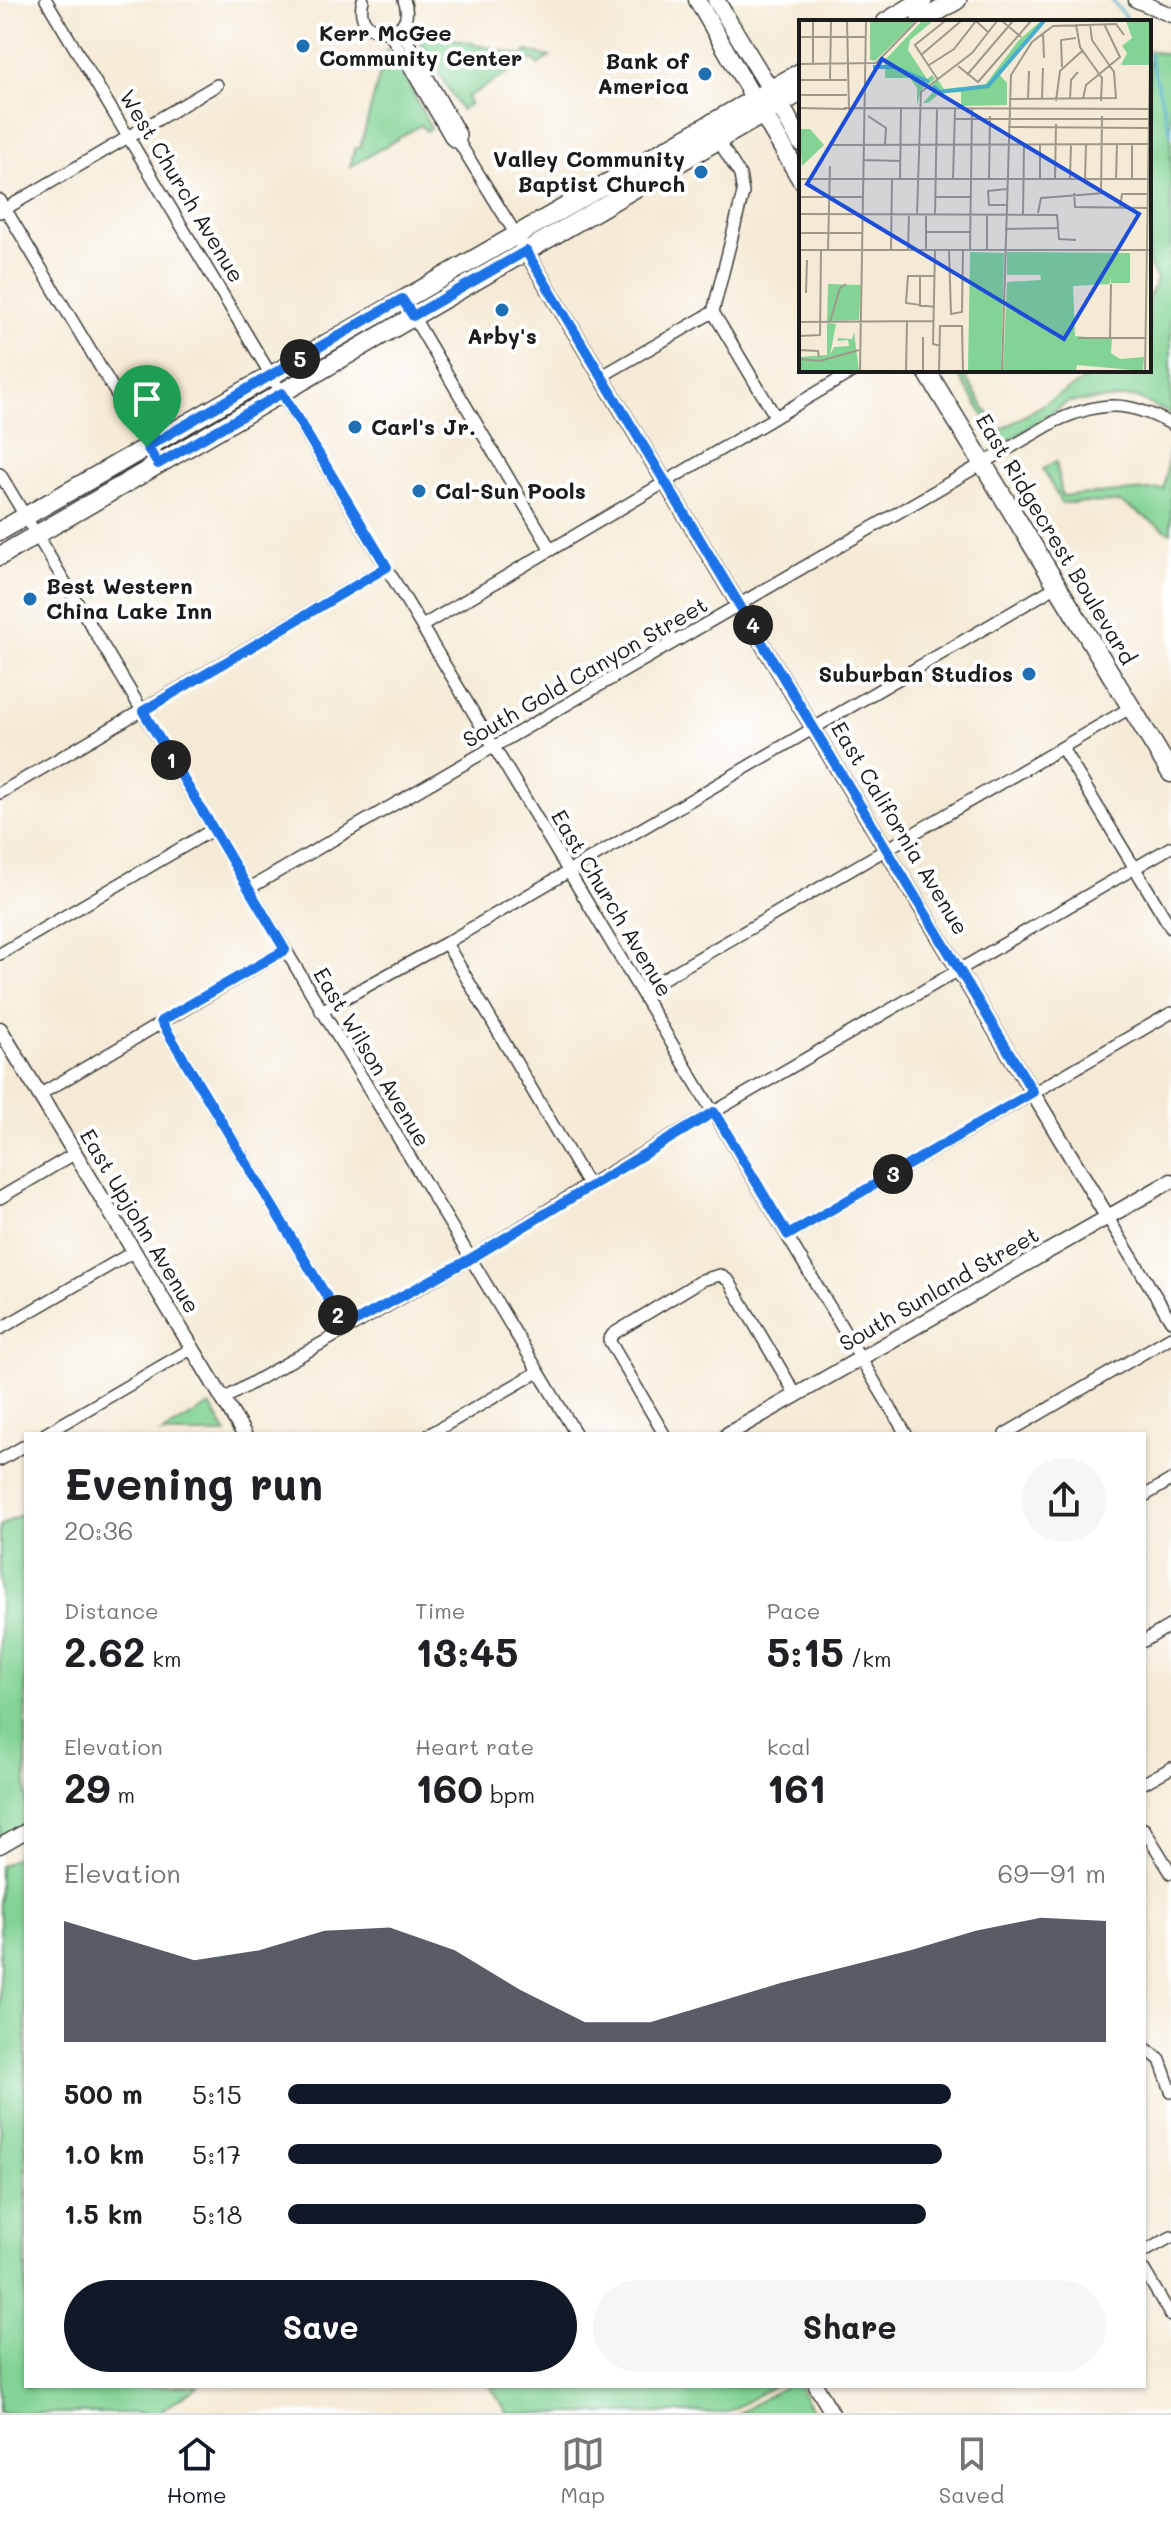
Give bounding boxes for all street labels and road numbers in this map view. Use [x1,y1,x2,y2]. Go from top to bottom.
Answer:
street label: West Church Avenue [113,84,252,288]
street label: East Ridgecrest Boulevard [970,408,1143,670]
street label: South Gold Canyon Street [457,590,712,754]
street label: East California Avenue [825,716,976,940]
street label: East Church Avenue [545,804,680,1002]
street label: East Wilson Avenue [307,962,437,1152]
street label: East Upjohn Avenue [74,1123,207,1318]
street label: South Sunland Street [834,1220,1044,1358]

